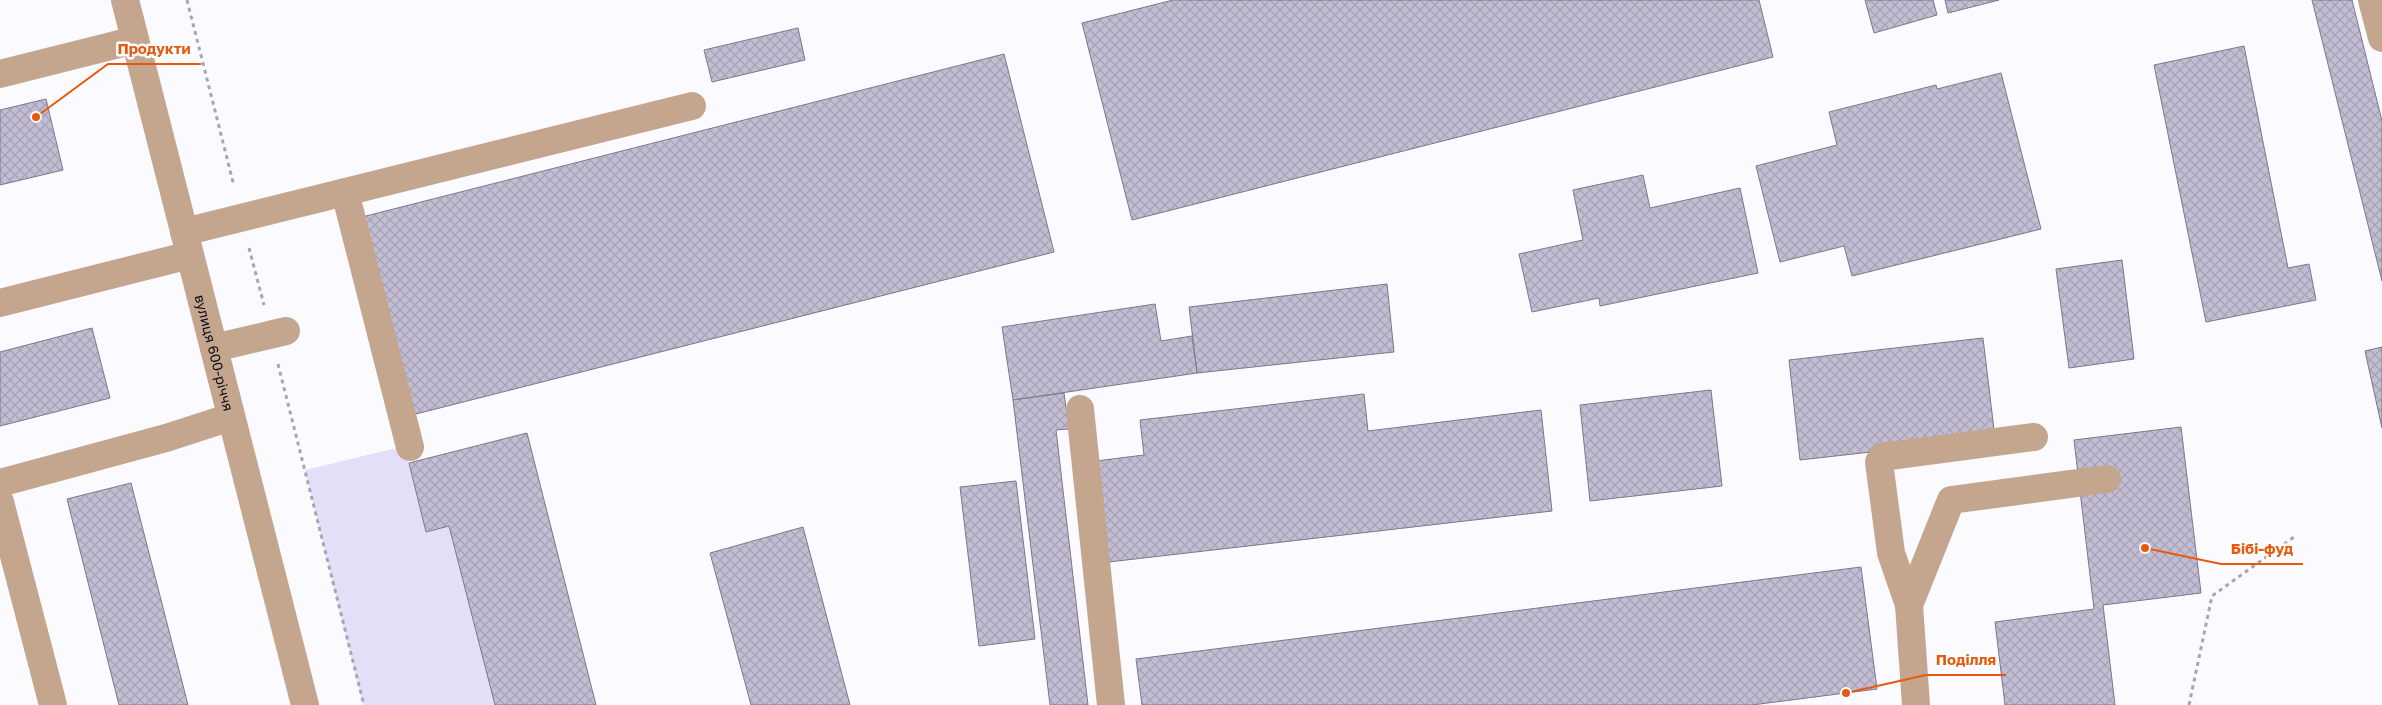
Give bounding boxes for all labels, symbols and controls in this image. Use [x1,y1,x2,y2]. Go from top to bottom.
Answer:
callout: Продукти [108,34,201,64]
text: Продукти [117,39,191,57]
street label: вулиця 600-річчя [192,293,238,413]
callout: Бібі-фуд [2221,534,2303,564]
text: Бібі-фуд [2231,539,2294,557]
callout: Поділля [1926,645,2006,675]
text: Поділля [1936,650,1996,668]

